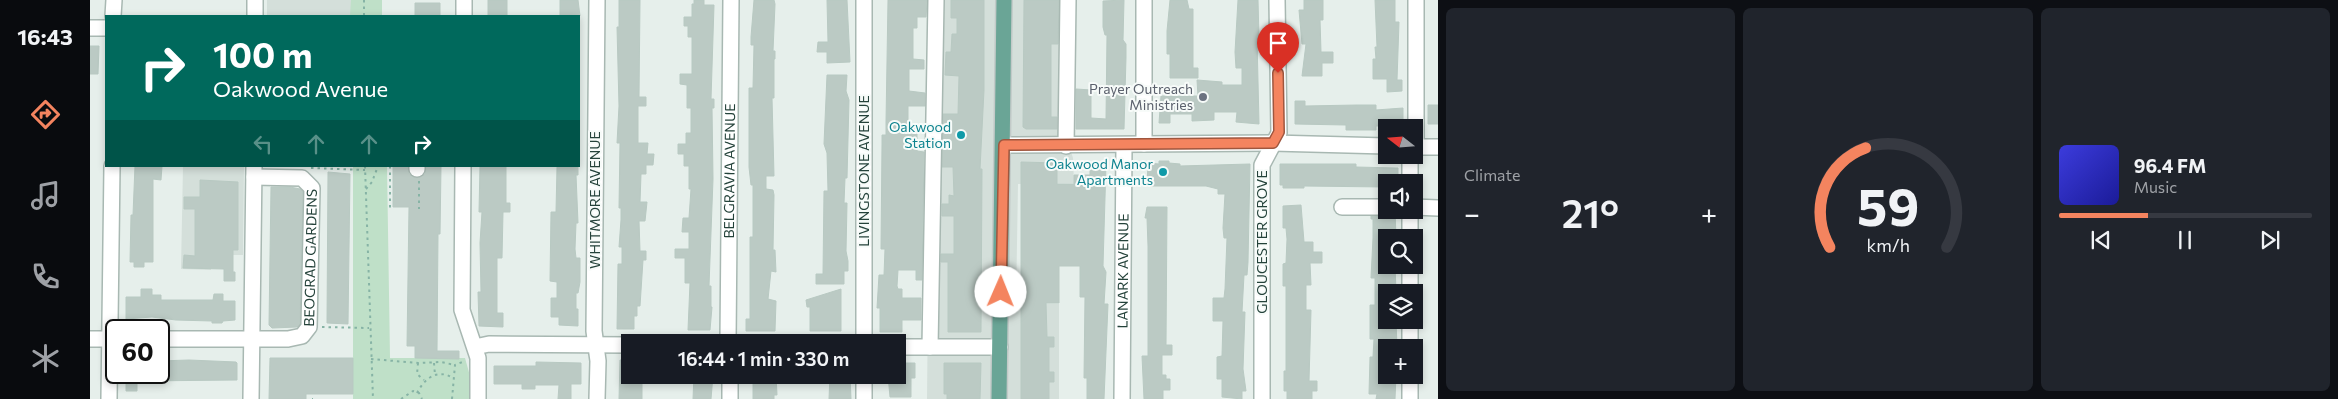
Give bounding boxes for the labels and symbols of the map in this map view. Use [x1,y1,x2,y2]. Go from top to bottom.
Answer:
pin [1257,22,1299,73]
place label: Prayer Outreach Ministries [1089,80,1193,113]
marker: Prayer Outreach Ministries [1197,91,1209,103]
street label: LIVINGSTONE AVENUE [855,95,872,247]
street label: BELGRAVIA AVENUE [720,103,738,239]
place label: Oakwood Station [889,118,951,151]
north arrow [1378,119,1422,164]
marker: Oakwood Station [955,129,967,141]
street label: WHITMORE AVENUE [586,131,603,269]
place label: Oakwood Manor Apartments [1046,155,1153,188]
marker: Oakwood Manor Apartments [1157,166,1169,178]
street label: GLOUCESTER GROVE [1253,170,1270,314]
street label: BEOGRAD GARDENS [300,189,320,327]
street label: LANARK AVENUE [1114,213,1131,329]
position arrow [974,265,1026,317]
speed limit sign: 60 [105,319,170,384]

